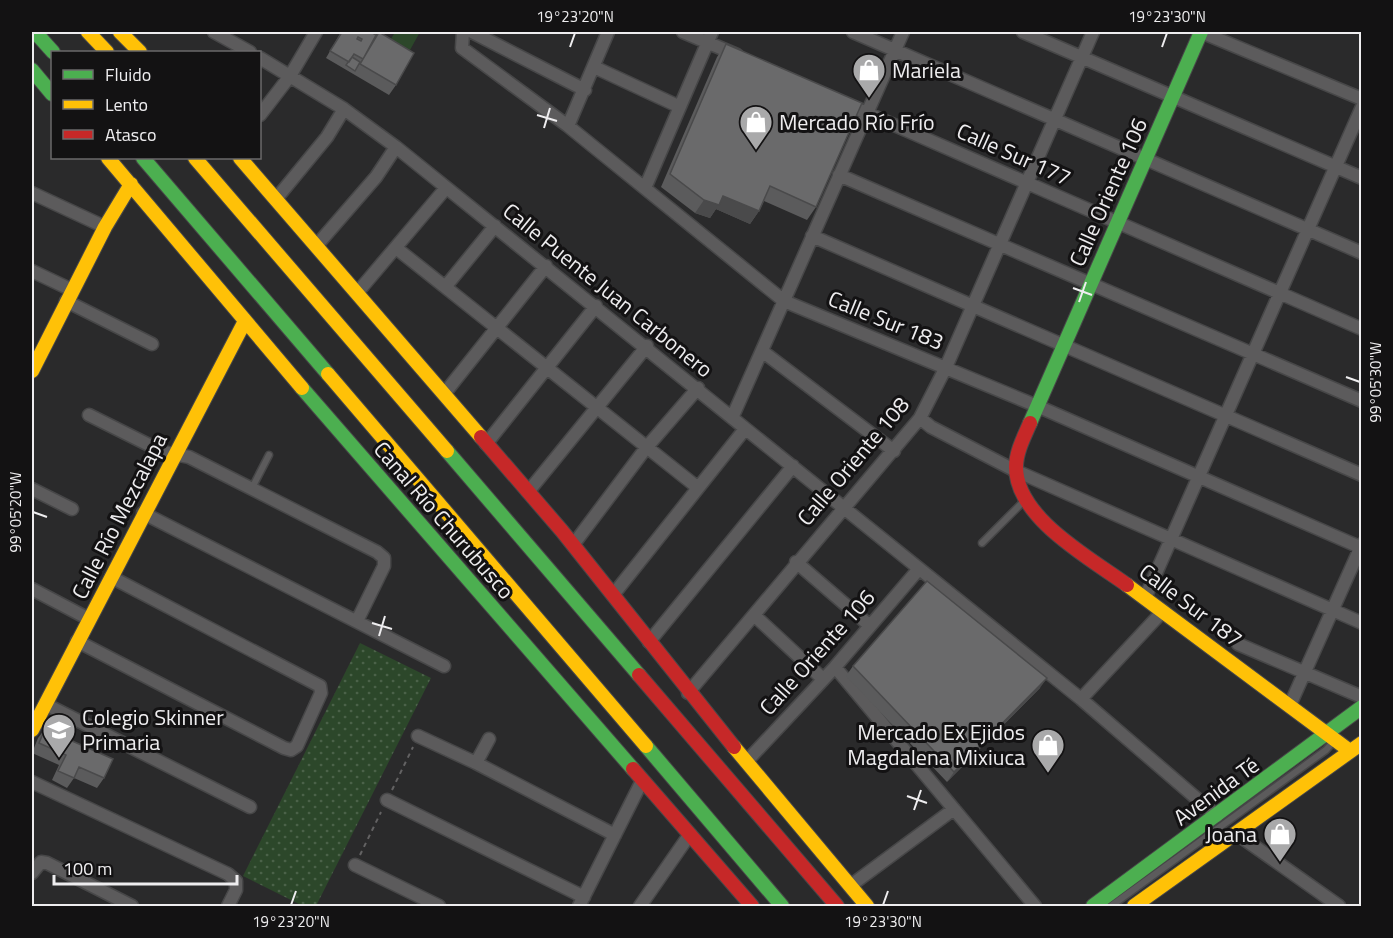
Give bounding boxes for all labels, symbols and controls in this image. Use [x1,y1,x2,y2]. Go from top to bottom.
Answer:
text: 19°23'20"N [536,5,614,28]
text: 19°23'30"N [1128,5,1206,28]
legend [51,51,261,159]
shop icon: Mariela [851,52,887,99]
place label: Mariela [892,53,961,87]
text: Fluido [105,61,151,88]
text: Lento [105,91,148,118]
shop icon: Mercado Río Frío [738,104,774,151]
place label: Mercado Río Frío [779,105,935,139]
street label: Calle Oriente 106 [1060,112,1156,272]
street label: Calle Sur 177 [951,114,1077,194]
text: Atasco [105,121,156,148]
street label: Calle Puente Juan Carbonero [496,194,720,386]
street label: Calle Sur 183 [823,281,949,359]
text: 99°05'30"W [1364,342,1387,422]
street label: Calle Oriente 108 [789,389,917,533]
street label: Calle Río Mezcalapa [62,427,176,605]
street label: Canal Río Churubusco [366,433,522,607]
text: 99°05'20"W [4,472,27,552]
street label: Calle Sur 187 [1132,555,1250,655]
street label: Calle Oriente 106 [751,581,883,723]
place label: Colegio Skinner Primaria [82,700,224,759]
school or university icon: Colegio Skinner Primaria [41,712,77,759]
place label: Mercado Ex Ejidos Magdalena Mixiuca [847,715,1025,774]
shop icon: Mercado Ex Ejidos Magdalena Mixiuca [1030,727,1066,774]
street label: Avenida Té [1166,748,1266,834]
shop icon: Joana [1262,816,1298,863]
place label: Joana [1205,817,1257,851]
scale bar [54,848,237,886]
text: 100 m [63,855,112,882]
text: 19°23'20"N [252,910,330,933]
text: 19°23'30"N [844,910,922,933]

